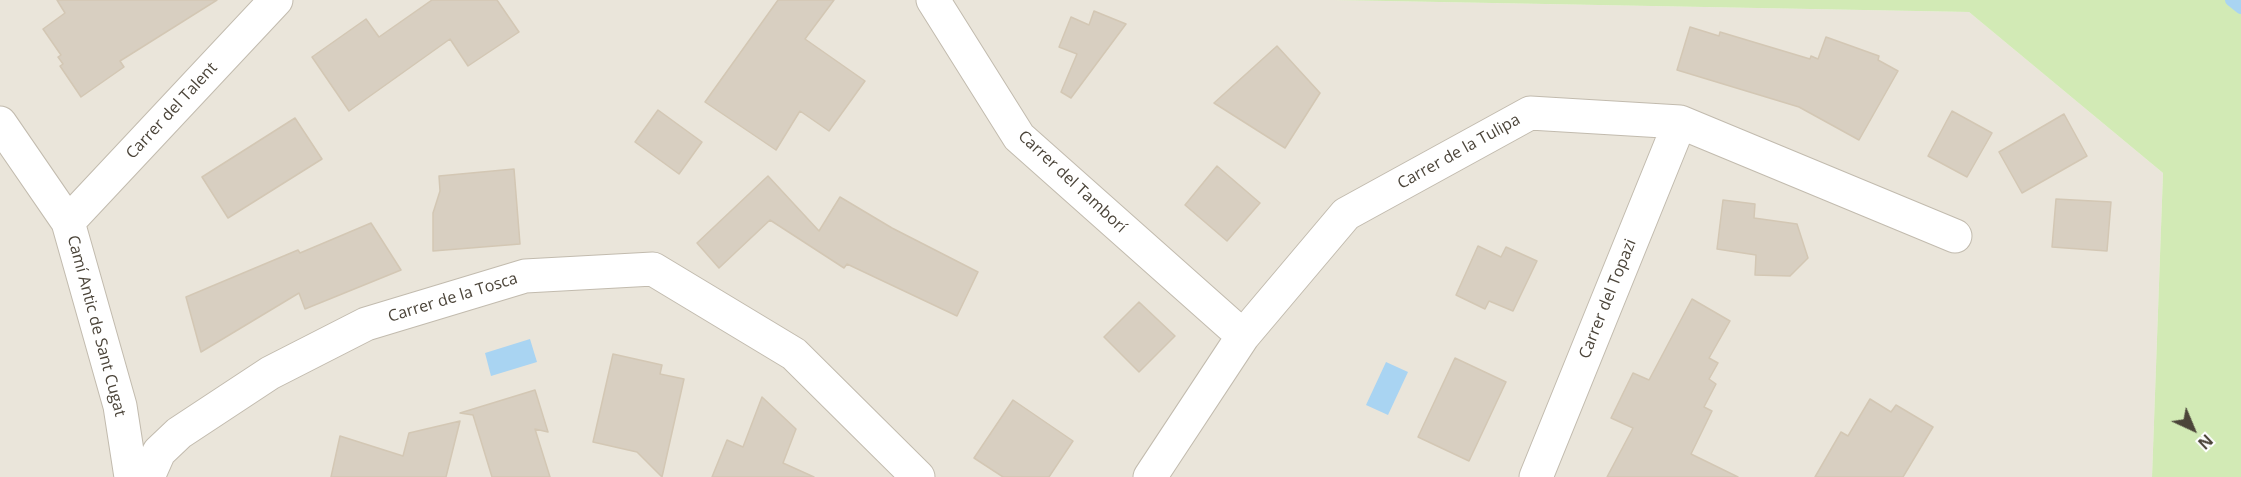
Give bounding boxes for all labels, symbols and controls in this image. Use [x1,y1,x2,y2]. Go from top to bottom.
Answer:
street label: Carrer del Talent [122,59,222,163]
street label: Carrer de la Tulipa [1394,110,1524,194]
street label: Carrer del Tamborí [1014,127,1130,237]
street label: Camí Antic de Sant Cugat [63,233,129,419]
street label: Carrer del Topazi [1575,236,1641,362]
street label: Carrer de la Tosca [386,269,520,327]
north arrow [2163,399,2223,459]
text: N [2193,430,2218,454]

